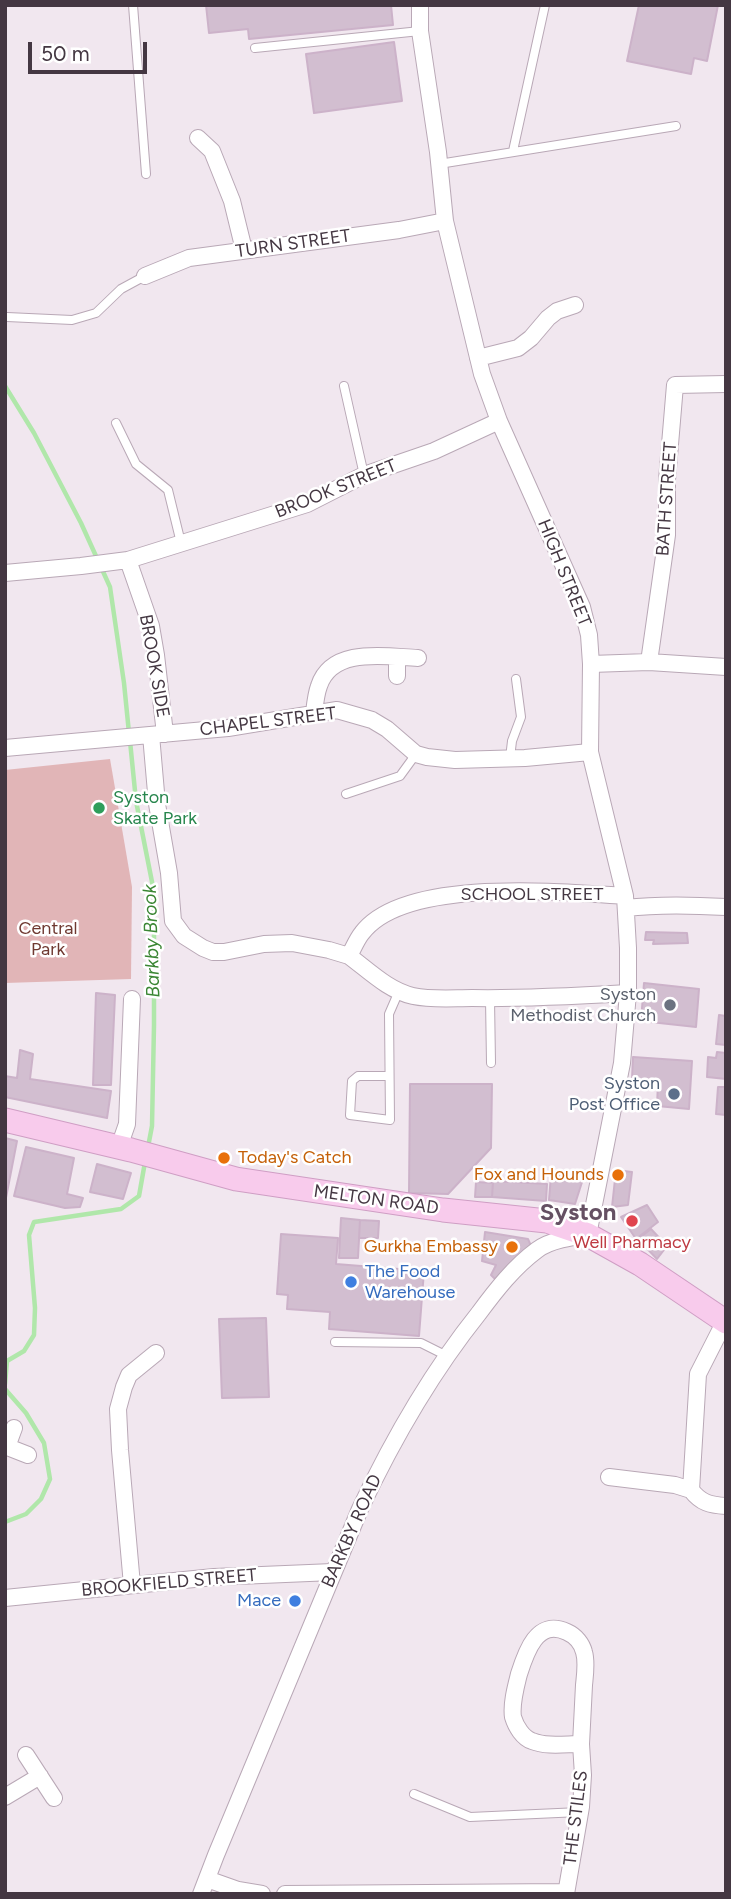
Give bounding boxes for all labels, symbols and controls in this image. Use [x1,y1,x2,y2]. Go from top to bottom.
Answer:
scale bar [32,28,150,72]
text: 50 m [41,41,90,66]
street label: TURN STREET [234,225,352,263]
street label: BATH STREET [652,441,682,557]
street label: BROOK STREET [272,455,400,523]
street label: HIGH STREET [533,516,595,630]
street label: BROOK SIDE [134,613,174,719]
street label: CHAPEL STREET [199,703,337,741]
place label: Syston Skate Park [113,787,197,830]
marker: Syston Skate Park [91,800,107,816]
water label: Barkby Brook [139,884,165,998]
street label: SCHOOL STREET [461,884,603,906]
park label: Central Park [19,918,77,960]
place label: Syston Methodist Church [510,984,656,1026]
marker: Syston Methodist Church [662,997,678,1013]
place label: Syston Post Office [569,1073,660,1116]
marker: Syston Post Office [666,1086,682,1102]
place label: Today's Catch [238,1147,351,1169]
marker: Today's Catch [216,1150,232,1166]
place label: Fox and Hounds [474,1164,604,1186]
marker: Fox and Hounds [610,1167,626,1183]
street label: MELTON ROAD [312,1181,440,1219]
district label: Syston [540,1199,616,1227]
marker: Well Pharmacy [624,1213,640,1229]
place label: Well Pharmacy [573,1232,691,1254]
place label: Gurkha Embassy [364,1236,498,1258]
marker: Gurkha Embassy [504,1239,520,1255]
place label: The Food Warehouse [365,1261,455,1304]
marker: The Food Warehouse [343,1274,359,1290]
street label: BARKBY ROAD [317,1471,387,1591]
street label: BROOKFIELD STREET [80,1565,258,1601]
place label: Mace [237,1590,281,1612]
marker: Mace [287,1593,303,1609]
street label: THE STILES [559,1769,593,1867]

